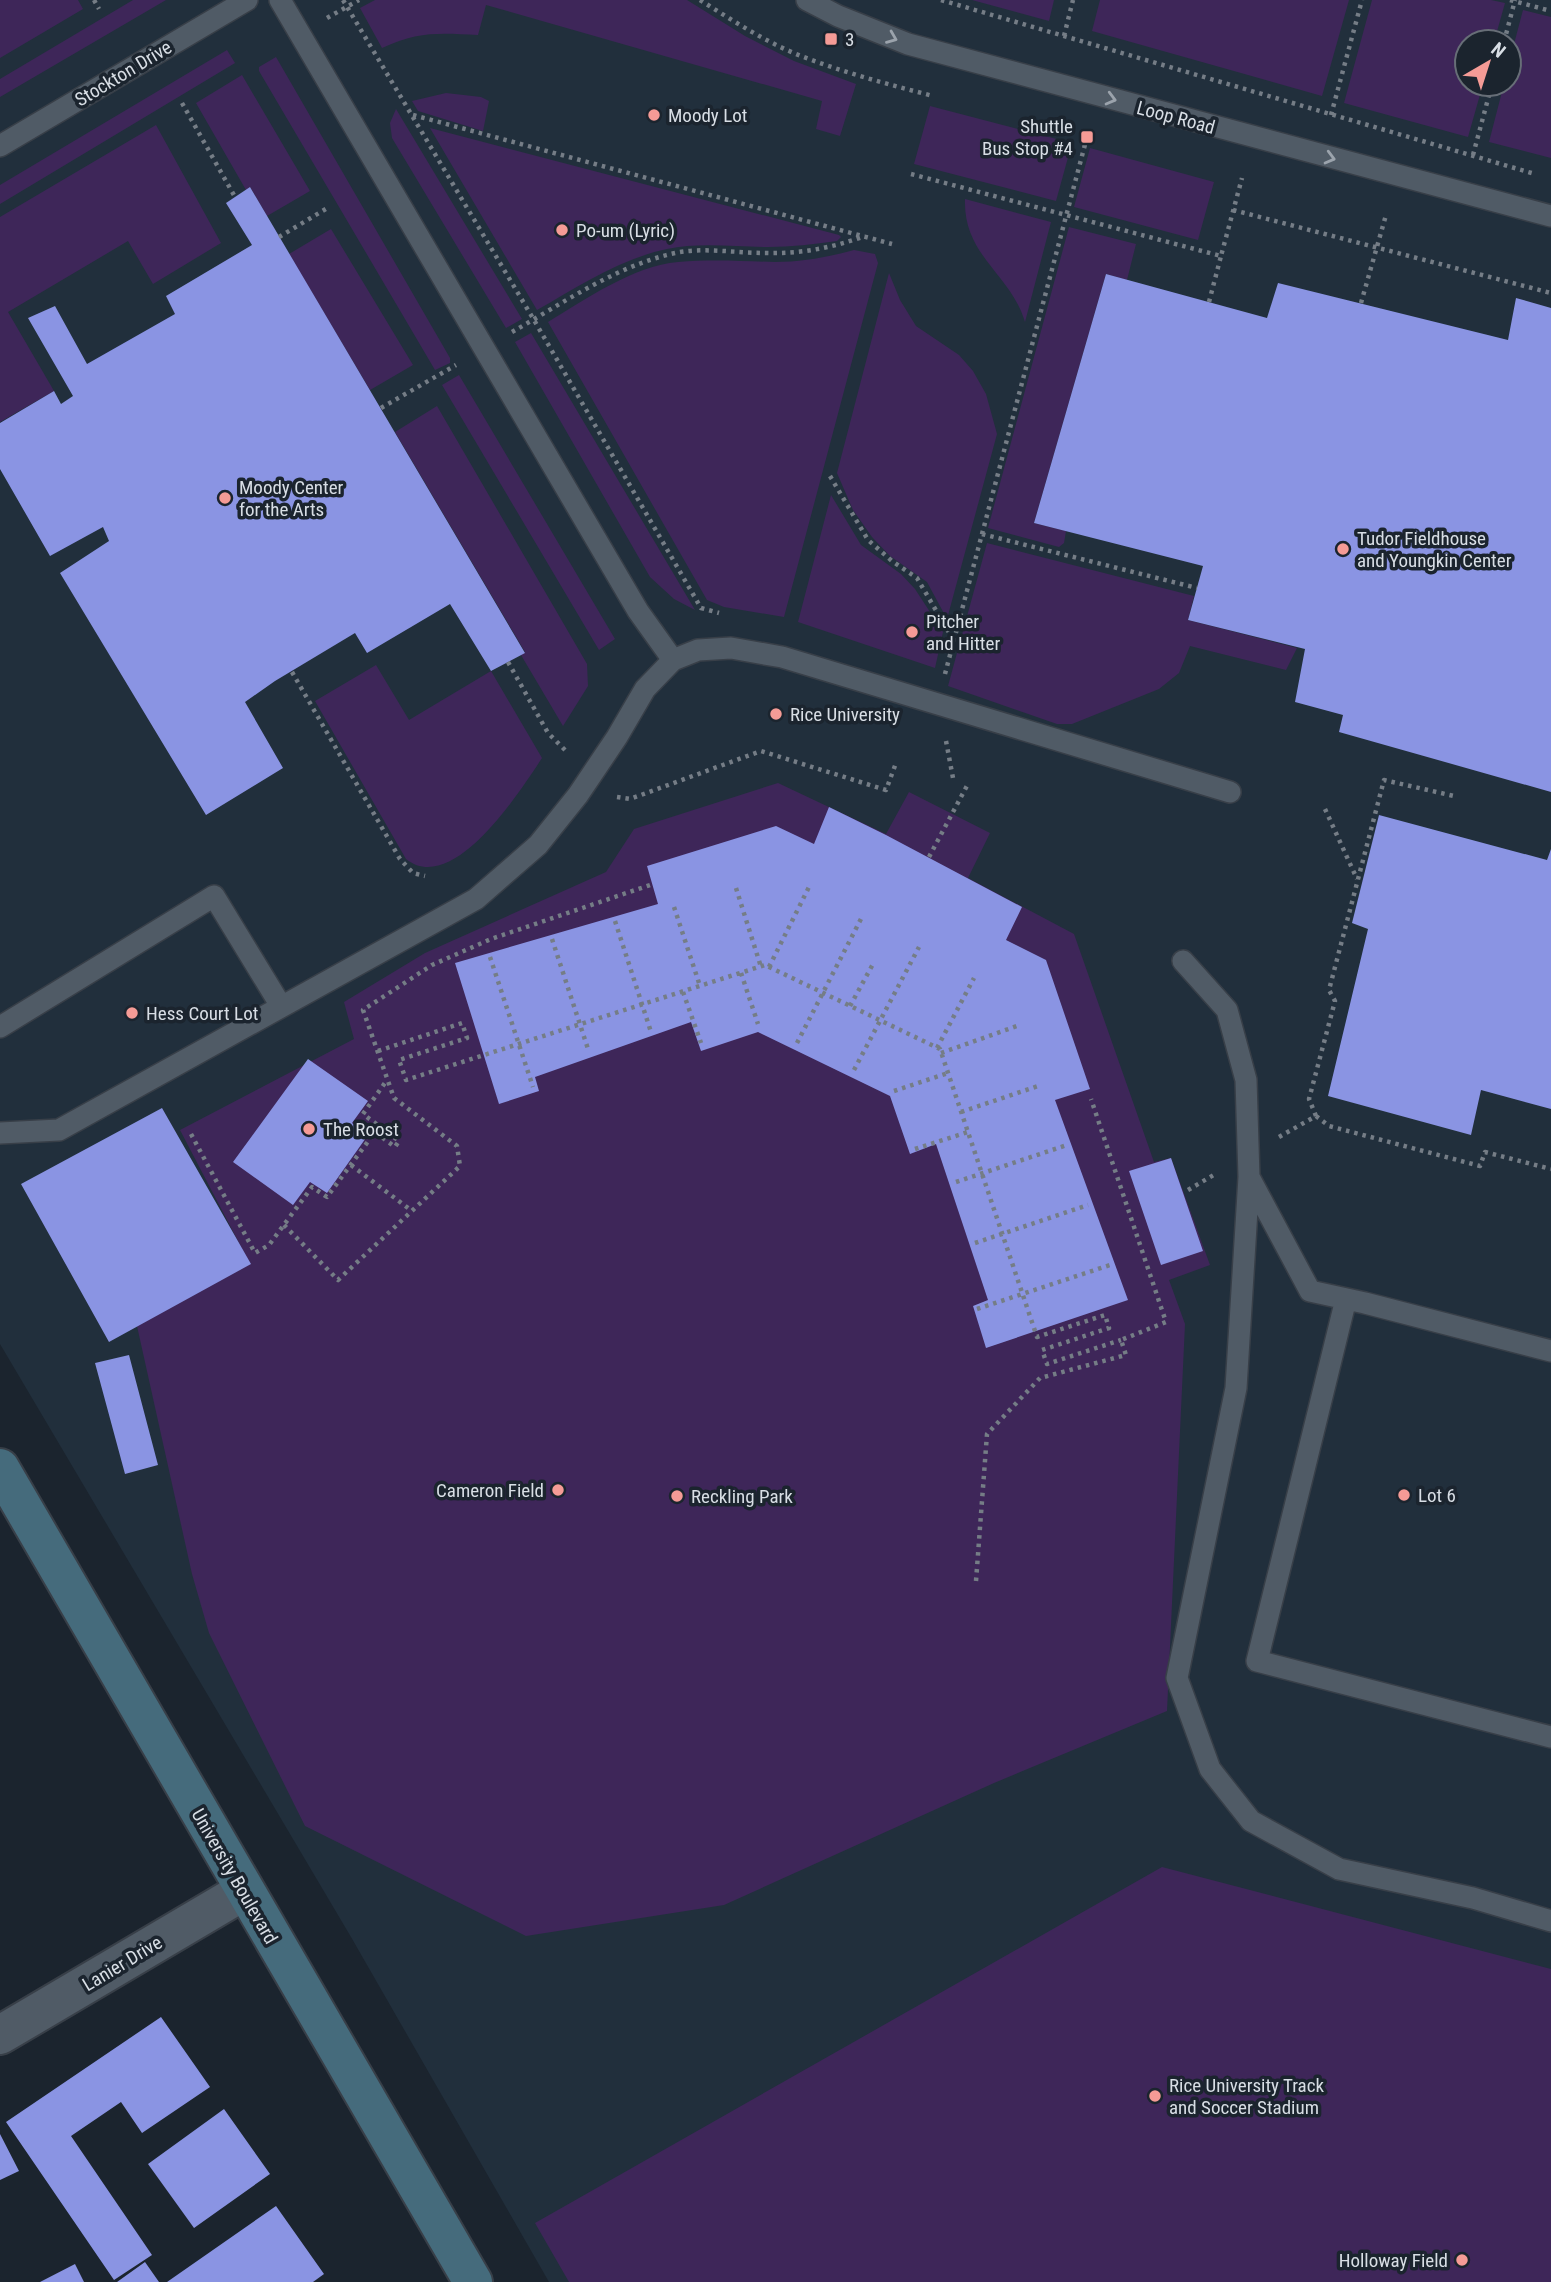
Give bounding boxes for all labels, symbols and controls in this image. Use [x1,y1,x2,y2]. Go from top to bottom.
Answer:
place label: 3 [845,28,854,51]
north arrow [1453,28,1523,98]
one-way arrow [885,29,897,43]
marker: 3 [823,31,839,47]
street label: Stockton Drive [71,36,176,111]
text: N [1487,38,1510,63]
one-way arrow [1104,91,1116,105]
street label: Loop Road [1134,96,1217,139]
place label: Moody Lot [668,104,747,127]
marker: Moody Lot [646,107,662,123]
place label: Shuttle Bus Stop #4 [982,115,1073,160]
marker: Shuttle Bus Stop #4 [1079,129,1095,145]
one-way arrow [1324,150,1336,164]
place label: Po-um (Lyric) [576,219,675,242]
marker: Po-um (Lyric) [554,222,570,238]
place label: Moody Center for the Arts [239,476,344,521]
marker: Moody Center for the Arts [217,490,233,506]
place label: Tudor Fieldhouse and Youngkin Center [1357,527,1512,572]
marker: Tudor Fieldhouse and Youngkin Center [1335,541,1351,557]
place label: Pitcher and Hitter [926,610,1000,655]
marker: Pitcher and Hitter [904,624,920,640]
place label: Rice University [790,703,900,726]
marker: Rice University [768,706,784,722]
place label: Hess Court Lot [146,1002,258,1025]
marker: Hess Court Lot [124,1005,140,1021]
place label: The Roost [323,1118,399,1141]
marker: The Roost [301,1121,317,1137]
place label: Cameron Field [436,1479,544,1502]
marker: Cameron Field [550,1482,566,1498]
place label: Lot 6 [1418,1484,1456,1507]
place label: Reckling Park [691,1485,793,1508]
marker: Lot 6 [1396,1487,1412,1503]
marker: Reckling Park [669,1488,685,1504]
street label: University Boulevard [187,1805,283,1948]
street label: Lanier Drive [78,1931,166,1996]
place label: Rice University Track and Soccer Stadium [1169,2074,1324,2119]
marker: Rice University Track and Soccer Stadium [1147,2088,1163,2104]
place label: Holloway Field [1339,2249,1448,2272]
marker: Holloway Field [1454,2252,1470,2268]

